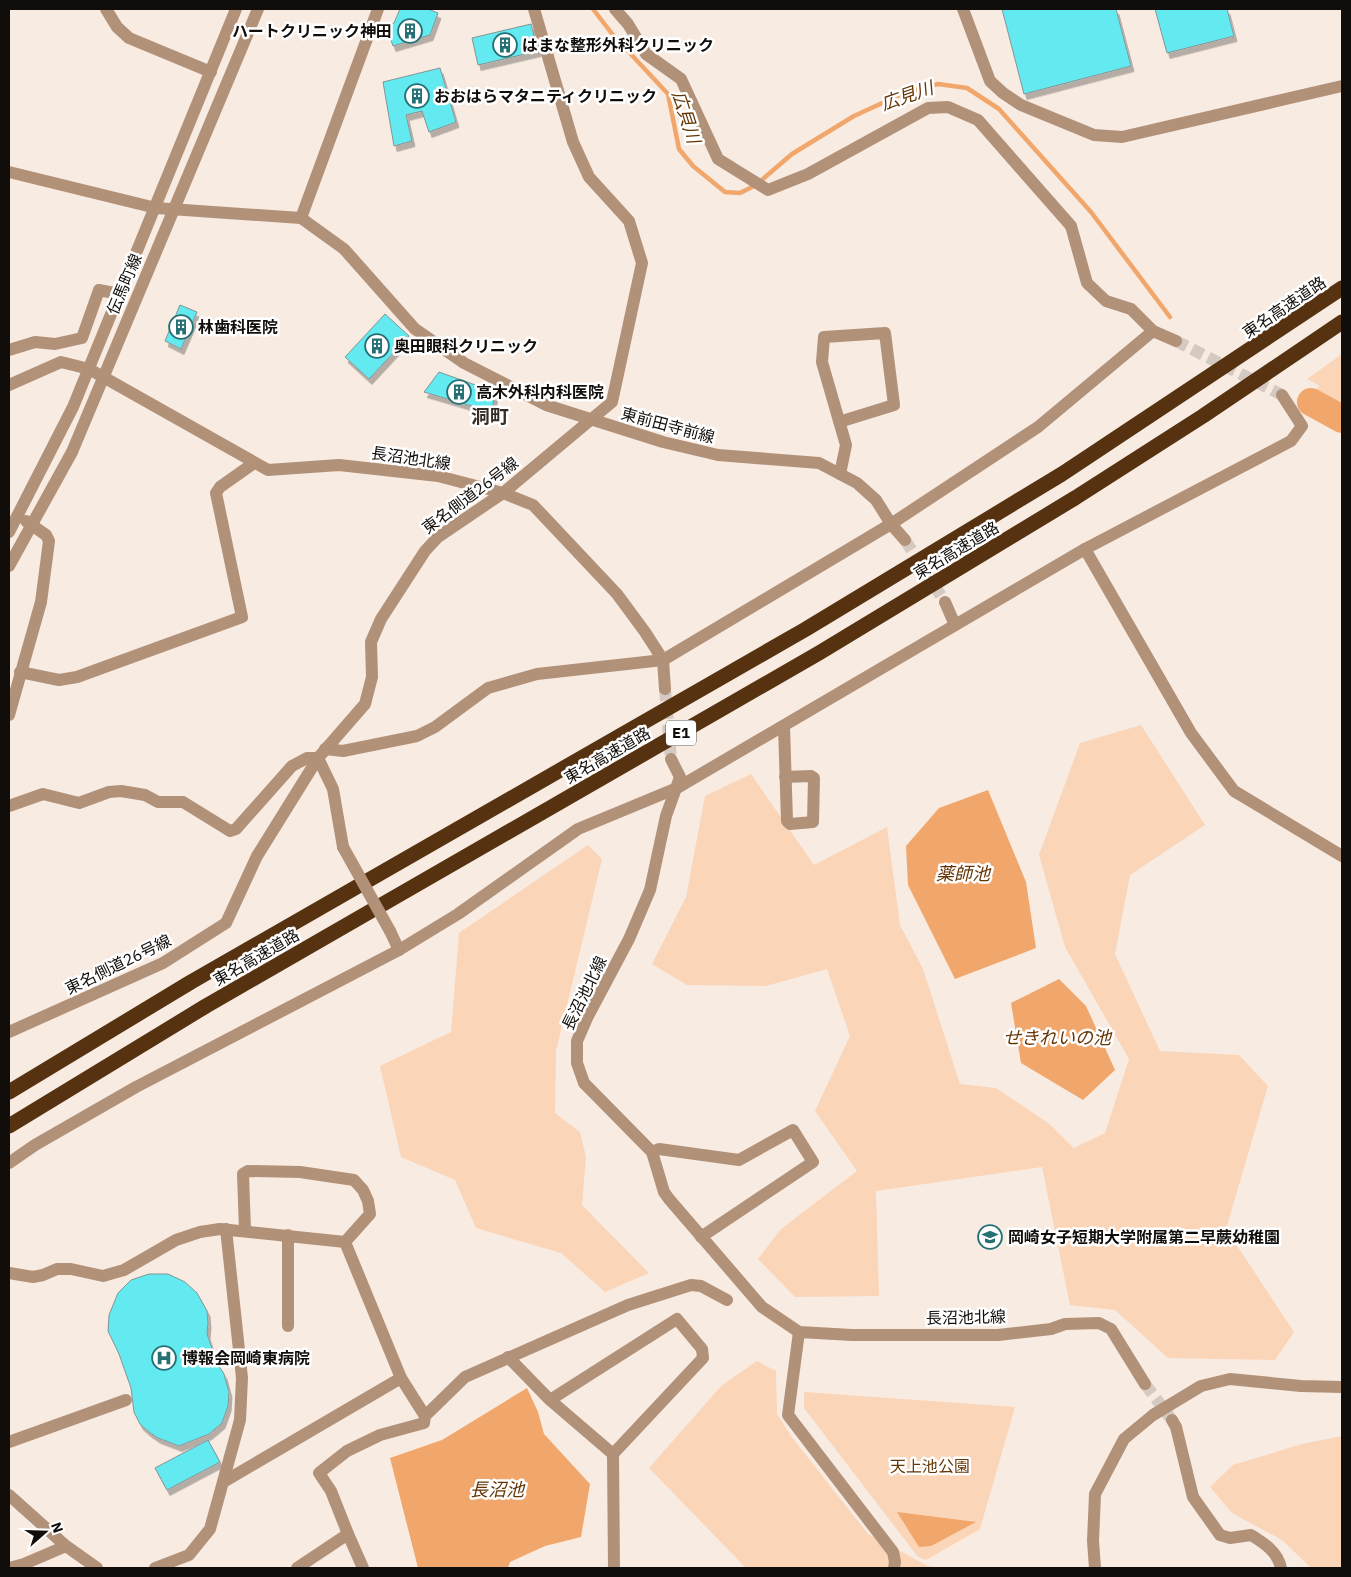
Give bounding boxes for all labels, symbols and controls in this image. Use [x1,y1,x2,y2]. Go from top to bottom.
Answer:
building icon: ハートクリニック神田 [397,18,423,44]
place label: ハートクリニック神田 [232,21,392,41]
building icon: はまな整形外科クリニック [492,32,518,58]
place label: はまな整形外科クリニック [522,35,714,55]
water label: 広見川 [878,75,938,115]
building icon: おおはらマタニティクリニック [404,83,430,109]
place label: おおはらマタニティクリニック [434,86,657,106]
water label: 広貝川 [667,88,706,148]
street label: 伝馬町線 [102,251,146,317]
street label: 東名高速道路 [1239,272,1329,342]
building icon: 林歯科医院 [168,314,194,340]
place label: 林歯科医院 [198,317,278,337]
building icon: 奥田眼科クリニック [364,333,390,359]
place label: 奥田眼科クリニック [394,336,538,356]
building icon: 高木外科内科医院 [446,379,472,405]
place label: 高木外科内科医院 [476,382,604,402]
street label: 東前田寺前線 [619,403,717,447]
district label: 洞町 [471,404,509,428]
street label: 長沼池北線 [370,443,452,473]
street label: 東名側道26号線 [418,452,522,538]
street label: 東名高速道路 [910,517,1002,583]
road number: E1 [666,720,696,746]
street label: 東名高速道路 [560,722,654,788]
water label: 薬師池 [936,862,992,885]
street label: 東名高速道路 [209,924,303,990]
street label: 東名側道26号線 [62,930,174,998]
street label: 長沼池北線 [557,953,611,1033]
water label: せきれいの池 [1003,1026,1113,1049]
school or university icon: 岡崎女子短期大学附属第二早蕨幼稚園 [977,1224,1003,1250]
place label: 岡崎女子短期大学附属第二早蕨幼稚園 [1008,1227,1280,1247]
street label: 長沼池北線 [926,1306,1006,1328]
hospital icon: 博報会岡崎東病院 [151,1345,177,1371]
place label: 博報会岡崎東病院 [182,1348,310,1368]
park label: 天上池公園 [890,1456,970,1476]
water label: 長沼池 [470,1478,526,1501]
north arrow [20,1507,70,1557]
text: N [47,1520,67,1535]

